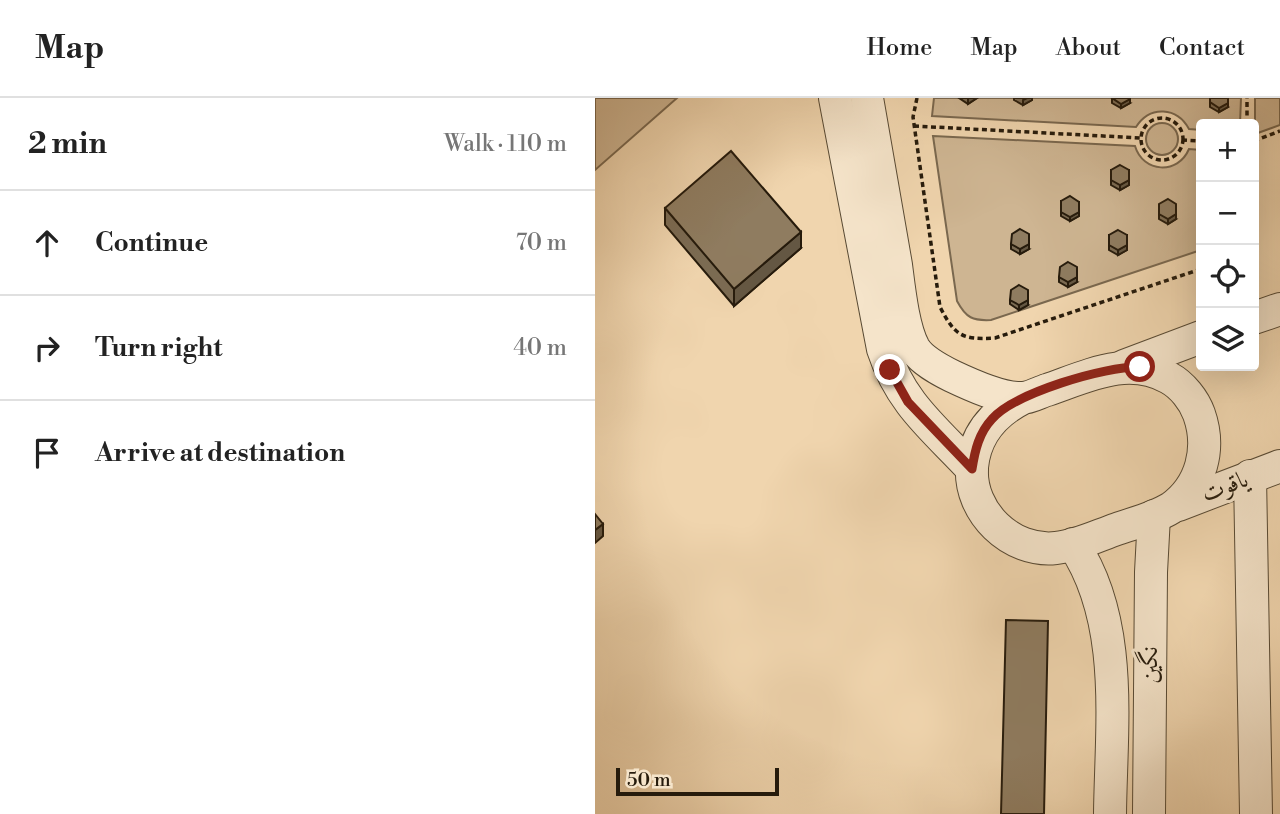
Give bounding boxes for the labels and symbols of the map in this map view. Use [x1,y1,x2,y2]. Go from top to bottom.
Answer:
route start [1124,351,1155,382]
route end [874,354,905,385]
street label: یاقوت [1197,464,1254,510]
street label: نگین [1134,647,1165,683]
scale bar [616,765,779,797]

